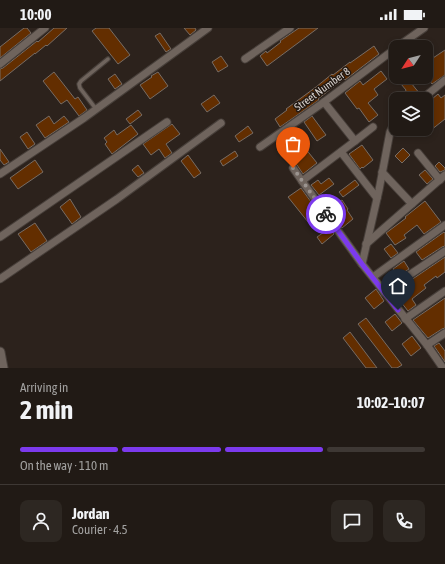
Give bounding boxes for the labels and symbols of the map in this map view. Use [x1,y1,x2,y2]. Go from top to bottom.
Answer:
north arrow [389,40,433,84]
street label: Street Number 8 [292,65,352,113]
pin [276,127,310,168]
courier [306,194,346,234]
pin [381,269,415,310]

